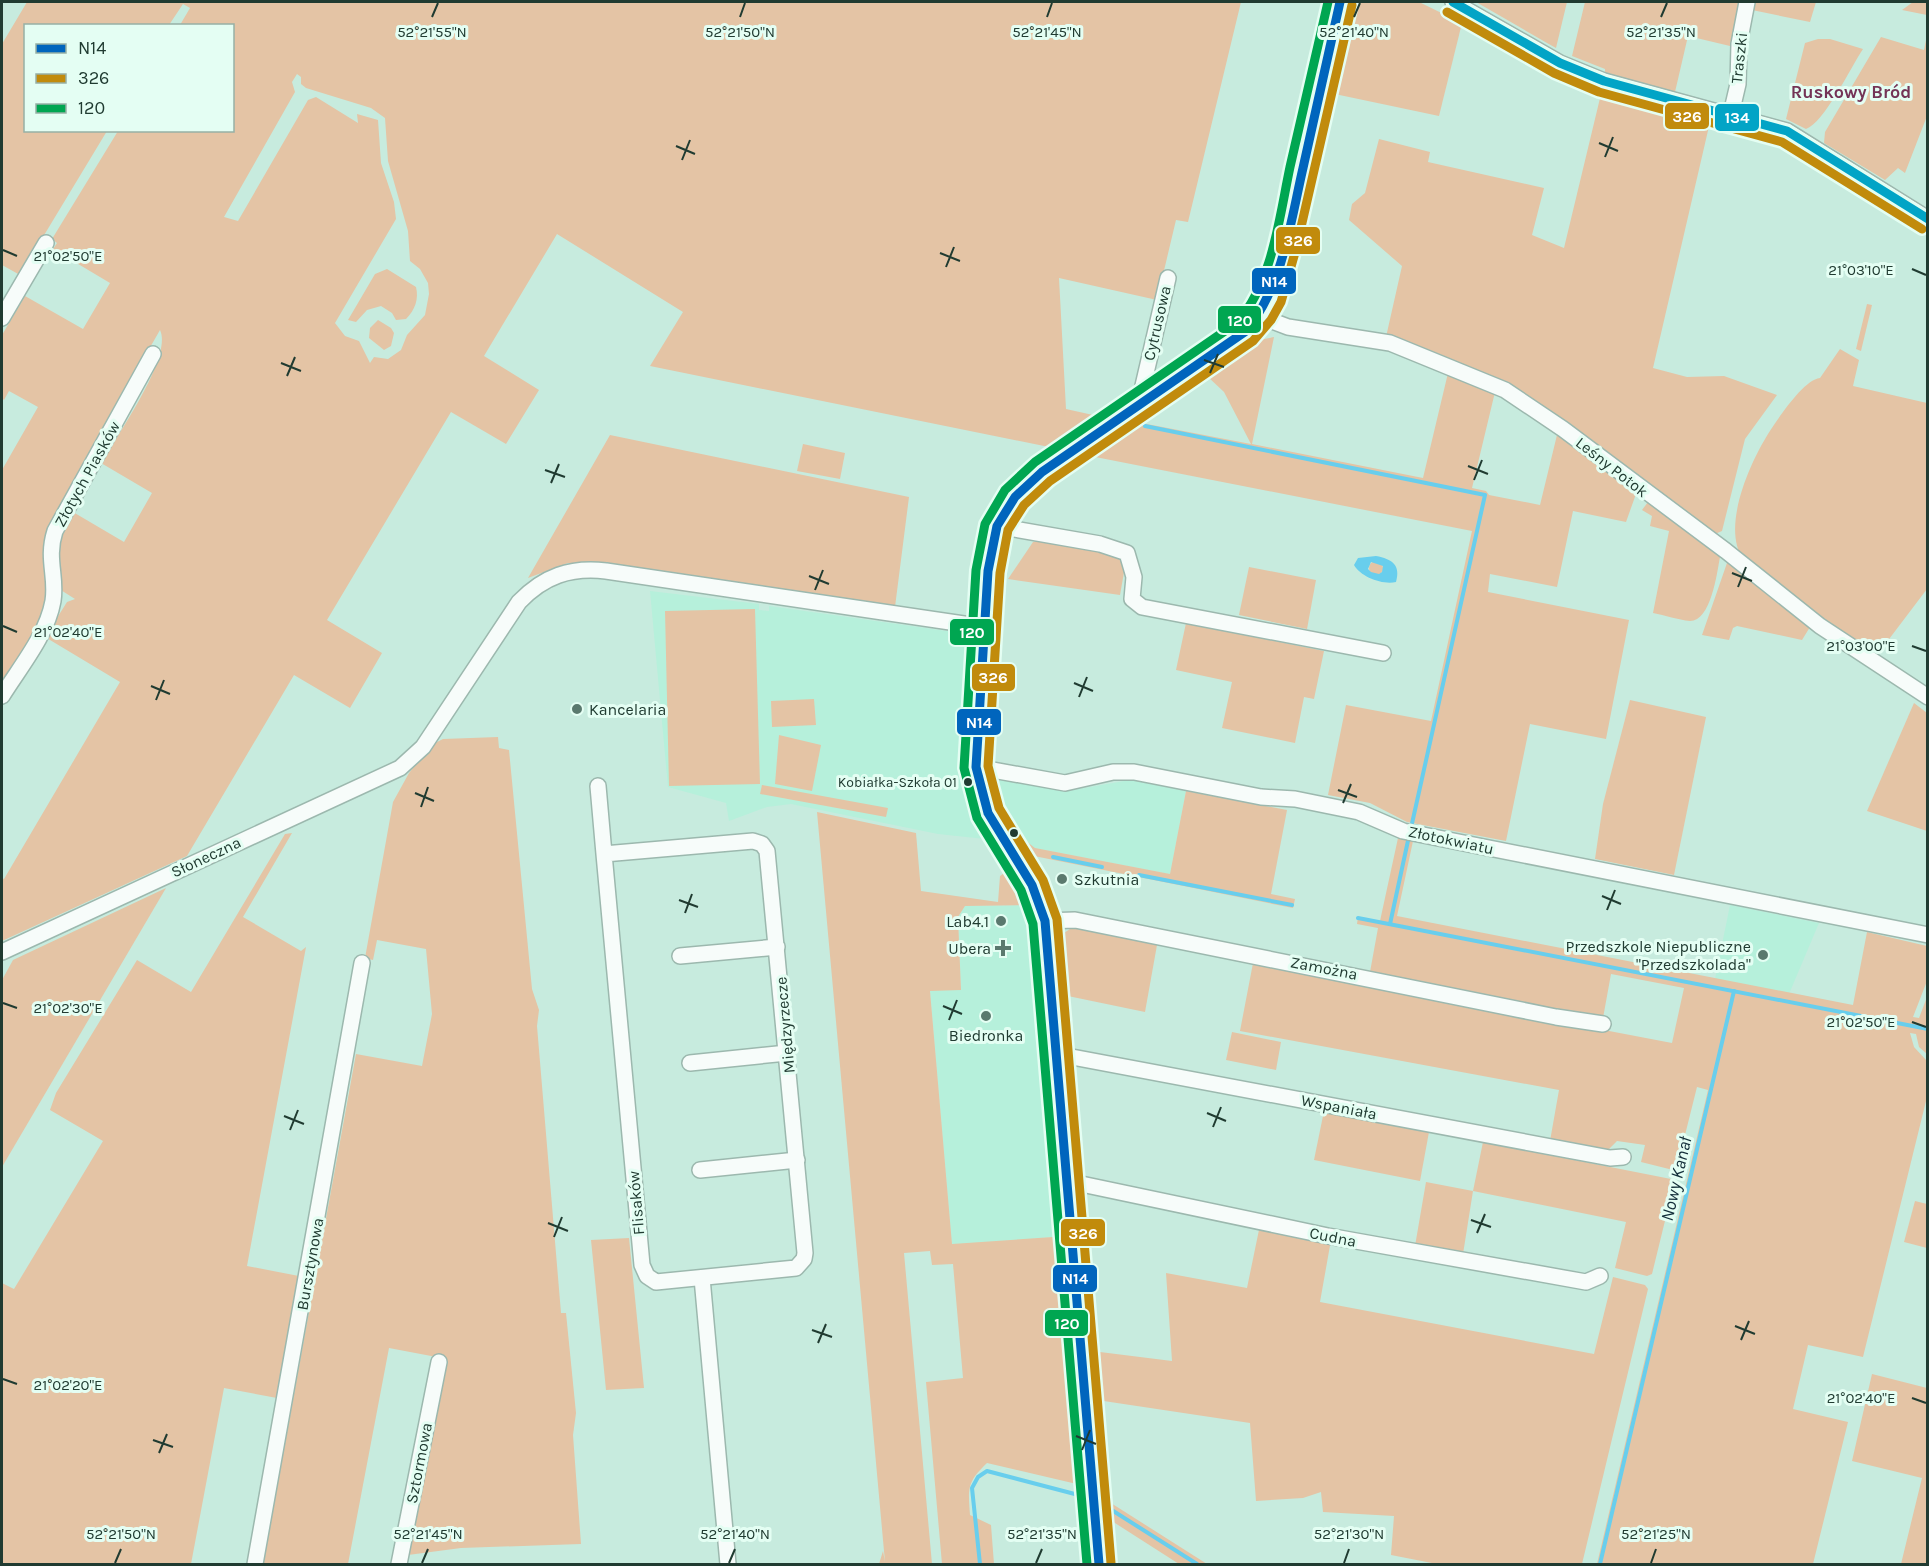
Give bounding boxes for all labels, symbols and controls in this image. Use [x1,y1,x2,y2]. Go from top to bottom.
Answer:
text: 52°21'55"N [397,23,467,41]
text: 52°21'50"N [705,23,775,41]
text: 52°21'45"N [1012,23,1082,41]
text: 52°21'40"N [1319,23,1389,41]
text: 52°21'35"N [1626,23,1696,41]
legend [24,24,234,132]
street label: Traszki [1727,32,1751,84]
text: N14 [78,37,106,59]
text: 326 [78,67,109,89]
district label: Ruskowy Bród [1791,81,1911,103]
text: 120 [78,97,105,119]
line badge: 326 [1664,102,1710,130]
line badge: 134 [1714,103,1760,132]
text: 326 [1672,107,1702,126]
text: 134 [1724,108,1750,127]
line badge: 326 [1275,226,1321,255]
text: 326 [1283,231,1313,250]
text: 21°02'50"E [34,247,102,265]
text: 21°03'10"E [1828,261,1894,279]
line badge: N14 [1251,267,1297,295]
text: N14 [1261,272,1288,291]
street label: Cytrusowa [1139,284,1175,362]
line badge: 120 [1217,305,1262,334]
text: 120 [1227,311,1253,330]
street label: Złotych Piasków [50,417,124,530]
street label: Leśny Potok [1572,433,1652,501]
line badge: 120 [949,618,995,646]
text: 21°02'40"E [34,623,102,641]
text: 120 [959,623,985,642]
text: 21°03'00"E [1826,637,1896,655]
line badge: 326 [971,663,1016,692]
text: 326 [978,668,1008,687]
place label: Kancelaria [589,700,666,719]
marker: Kancelaria [570,702,584,716]
line badge: N14 [956,708,1002,736]
text: N14 [966,713,993,732]
place label: Kobiałka-Szkoła 01 [838,774,957,791]
marker: Kobiałka-Szkoła 01 [962,776,974,788]
street label: Złotokwiatu [1406,822,1496,858]
unlabelled marker [1008,827,1020,839]
street label: Słoneczna [168,833,244,881]
place label: Szkutnia [1074,870,1139,889]
marker: Szkutnia [1055,872,1069,886]
place label: Lab4.1 [946,912,989,931]
marker: Lab4.1 [994,914,1008,928]
place label: Przedszkole Niepubliczne "Przedszkolada" [1565,937,1751,974]
place label: Ubera [948,939,991,958]
marker: Ubera [996,941,1010,955]
marker: Przedszkole Niepubliczne "Przedszkolada" [1756,948,1770,962]
street label: Zamożna [1289,952,1359,984]
street label: Międzyrzecze [771,976,799,1074]
text: 21°02'30"E [33,999,103,1017]
marker: Biedronka [979,1009,993,1023]
text: 21°02'50"E [1827,1013,1895,1031]
place label: Biedronka [949,1026,1023,1045]
street label: Wspaniała [1300,1090,1378,1124]
water label: Nowy Kanał [1656,1133,1697,1223]
street label: Flisaków [624,1170,648,1236]
street label: Bursztynowa [293,1216,327,1312]
line badge: 326 [1060,1218,1106,1247]
street label: Cudna [1308,1223,1358,1251]
text: 326 [1068,1224,1098,1243]
line badge: N14 [1052,1264,1098,1293]
text: N14 [1062,1269,1089,1288]
line badge: 120 [1044,1309,1089,1337]
text: 120 [1054,1314,1080,1333]
text: 21°02'20"E [34,1376,102,1394]
text: 21°02'40"E [1827,1389,1895,1407]
street label: Sztormowa [402,1421,436,1505]
text: 52°21'50"N [86,1525,156,1543]
text: 52°21'45"N [393,1525,463,1543]
text: 52°21'40"N [700,1525,770,1543]
text: 52°21'35"N [1007,1525,1077,1543]
text: 52°21'30"N [1314,1525,1384,1543]
text: 52°21'25"N [1621,1525,1691,1543]

